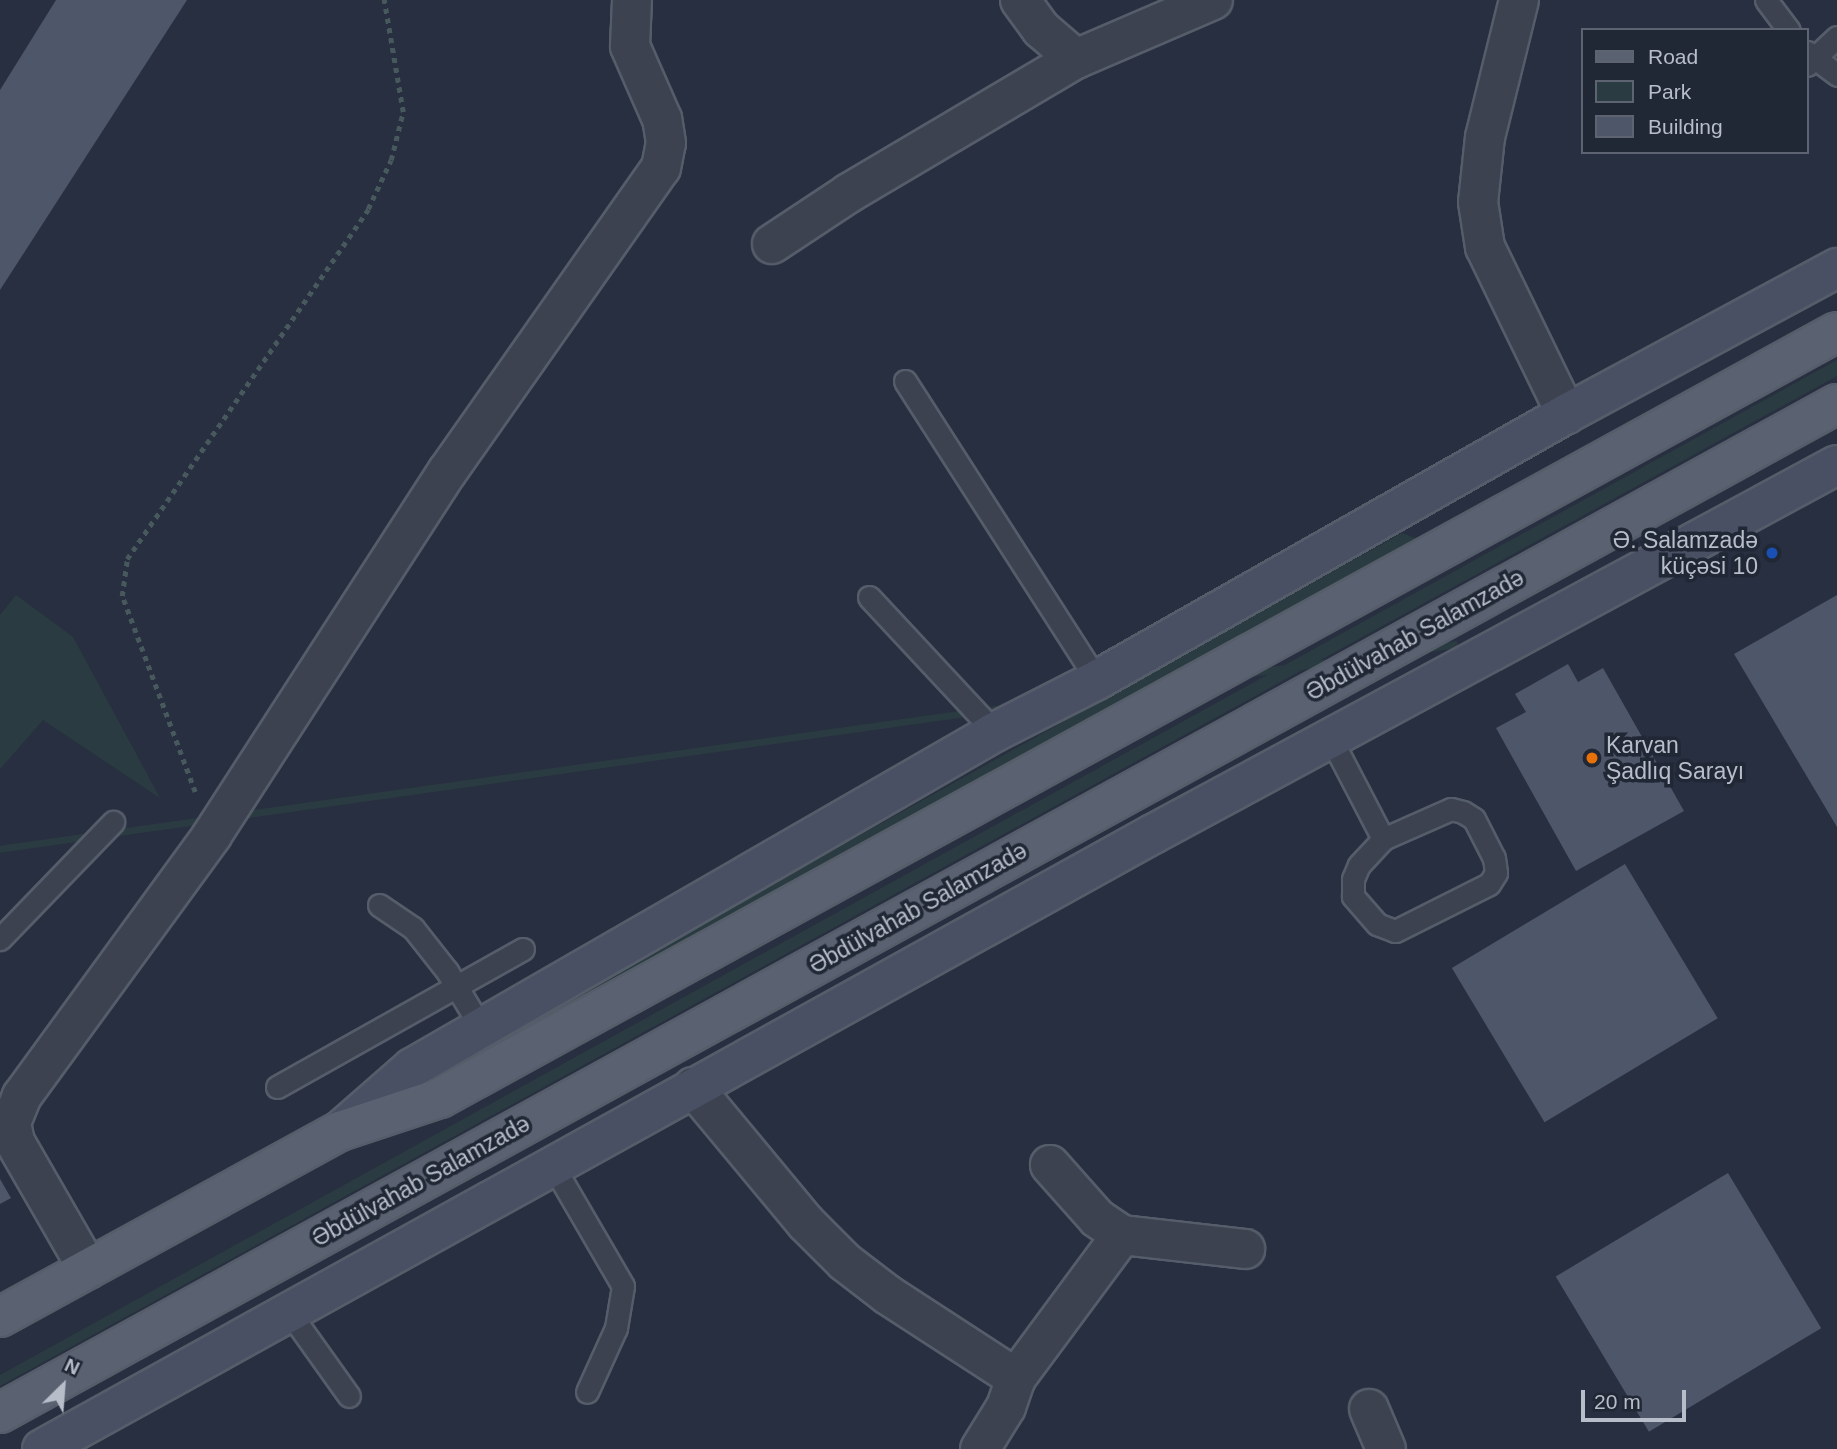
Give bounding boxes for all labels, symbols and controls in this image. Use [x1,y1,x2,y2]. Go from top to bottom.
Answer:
legend [1582,28,1809,154]
text: Road [1648,45,1698,68]
text: Park [1648,80,1691,103]
text: Building [1648,115,1723,138]
place label: Ə. Salamzadə küçəsi 10 [1613,526,1758,580]
marker: Ə. Salamzadə küçəsi 10 [1764,545,1780,561]
street label: Əbdülvahab Salamzadə [1301,564,1529,706]
place label: Karvan Şadlıq Sarayı [1606,731,1744,785]
marker: Karvan Şadlıq Sarayı [1584,750,1600,766]
street label: Əbdülvahab Salamzadə [804,837,1032,979]
street label: Əbdülvahab Salamzadə [307,1110,535,1252]
north arrow [28,1351,98,1421]
text: N [61,1354,83,1379]
scale bar [1585,1376,1690,1420]
text: 20 m [1594,1390,1641,1413]

